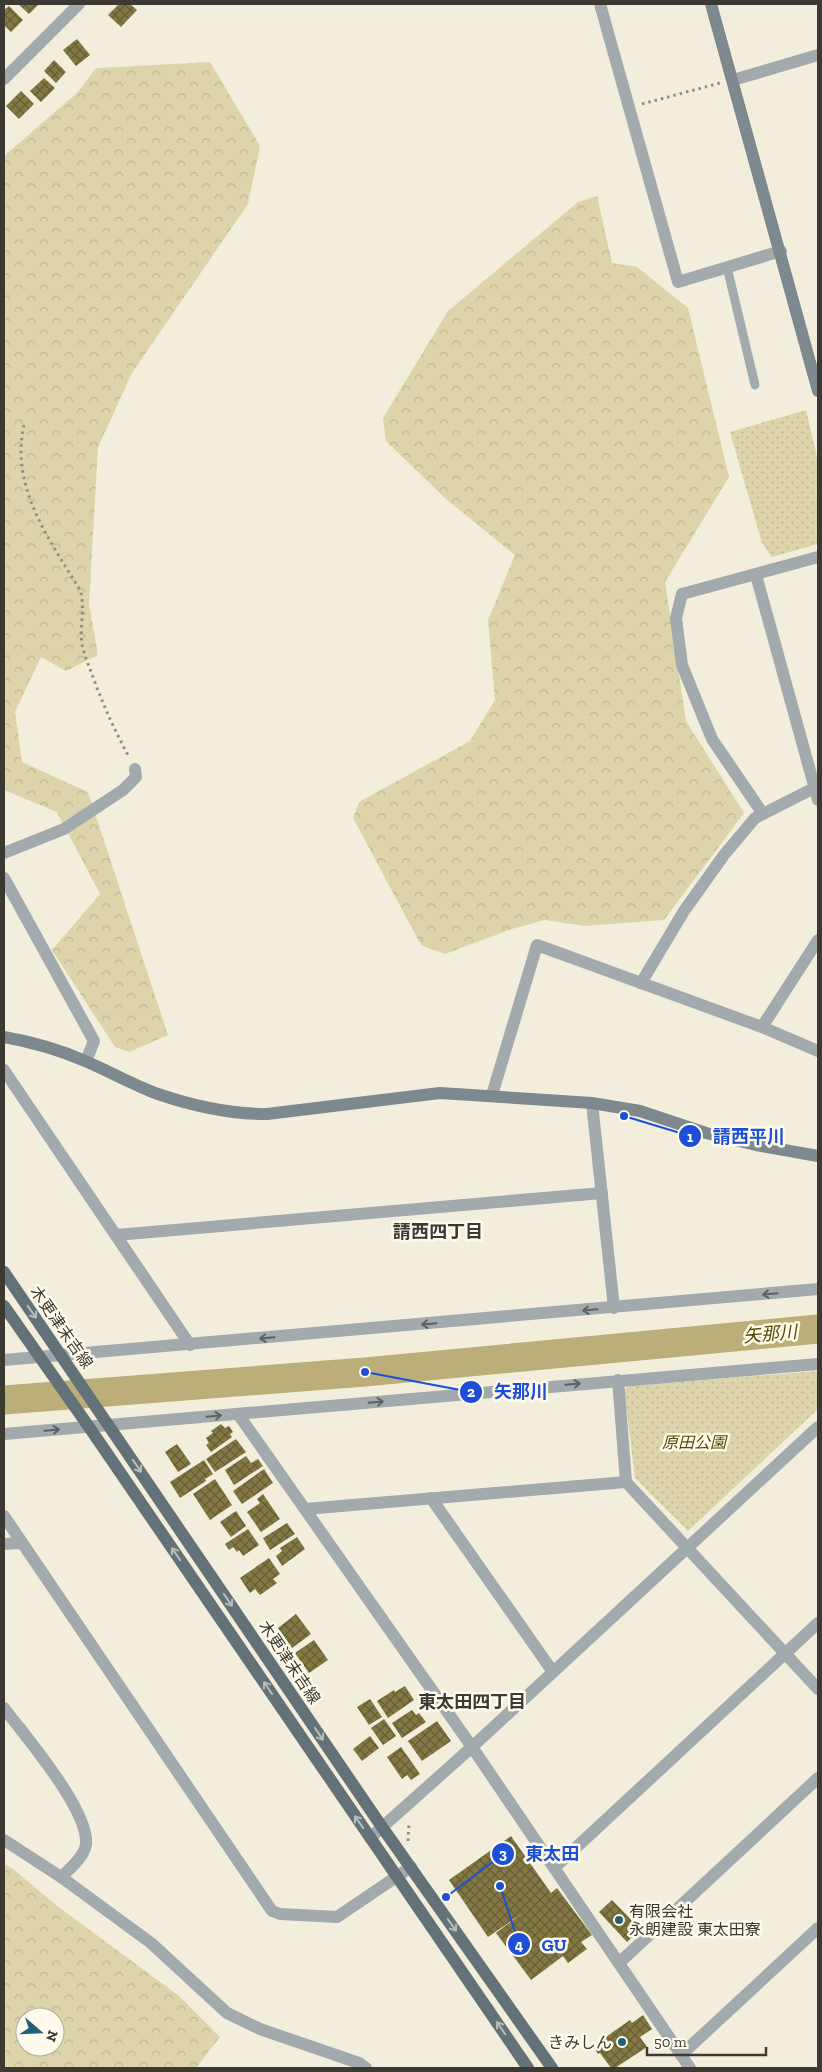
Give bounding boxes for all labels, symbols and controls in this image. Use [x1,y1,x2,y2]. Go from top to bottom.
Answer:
callout: 請西平川 [678,1120,795,1153]
text: 請西平川 [713,1126,785,1148]
text: 1 [687,1128,693,1146]
district label: 請西四丁目 [393,1221,483,1243]
street label: 木更津末吉線 [26,1283,97,1372]
one-way arrow [762,1289,778,1298]
one-way arrow [27,1305,37,1319]
one-way arrow [583,1305,599,1315]
one-way arrow [421,1319,437,1329]
water label: 矢那川 [742,1321,800,1347]
one-way arrow [259,1333,275,1343]
callout: 矢那川 [459,1375,558,1408]
one-way arrow [565,1379,581,1389]
text: 矢那川 [494,1381,548,1403]
text: 2 [467,1383,475,1401]
one-way arrow [368,1397,384,1407]
one-way arrow [206,1412,222,1421]
one-way arrow [44,1425,60,1435]
park label: 原田公園 [662,1433,728,1452]
one-way arrow [132,1458,142,1472]
one-way arrow [171,1547,181,1561]
one-way arrow [223,1593,233,1607]
street label: 木更津末吉線 [255,1617,324,1707]
one-way arrow [263,1681,273,1695]
district label: 東太田四丁目 [418,1691,526,1713]
one-way arrow [314,1727,324,1741]
one-way arrow [354,1815,364,1829]
callout: 東太田 [490,1837,589,1870]
text: 東太田 [525,1843,579,1865]
text: 3 [499,1845,507,1863]
place label: 有限会社 永朗建設 東太田寮 [629,1902,761,1939]
marker: 有限会社 永朗建設 東太田寮 [613,1914,625,1926]
one-way arrow [447,1918,457,1932]
callout: GU [506,1928,576,1961]
text: GU [541,1934,567,1956]
text: 4 [515,1936,524,1954]
north arrow [15,2007,65,2057]
one-way arrow [496,2021,506,2035]
scale bar [647,2024,766,2056]
text: N [42,2028,62,2044]
place label: きみしん [548,2033,612,2052]
text: 50 m [654,2033,687,2051]
marker: きみしん [616,2036,628,2048]

